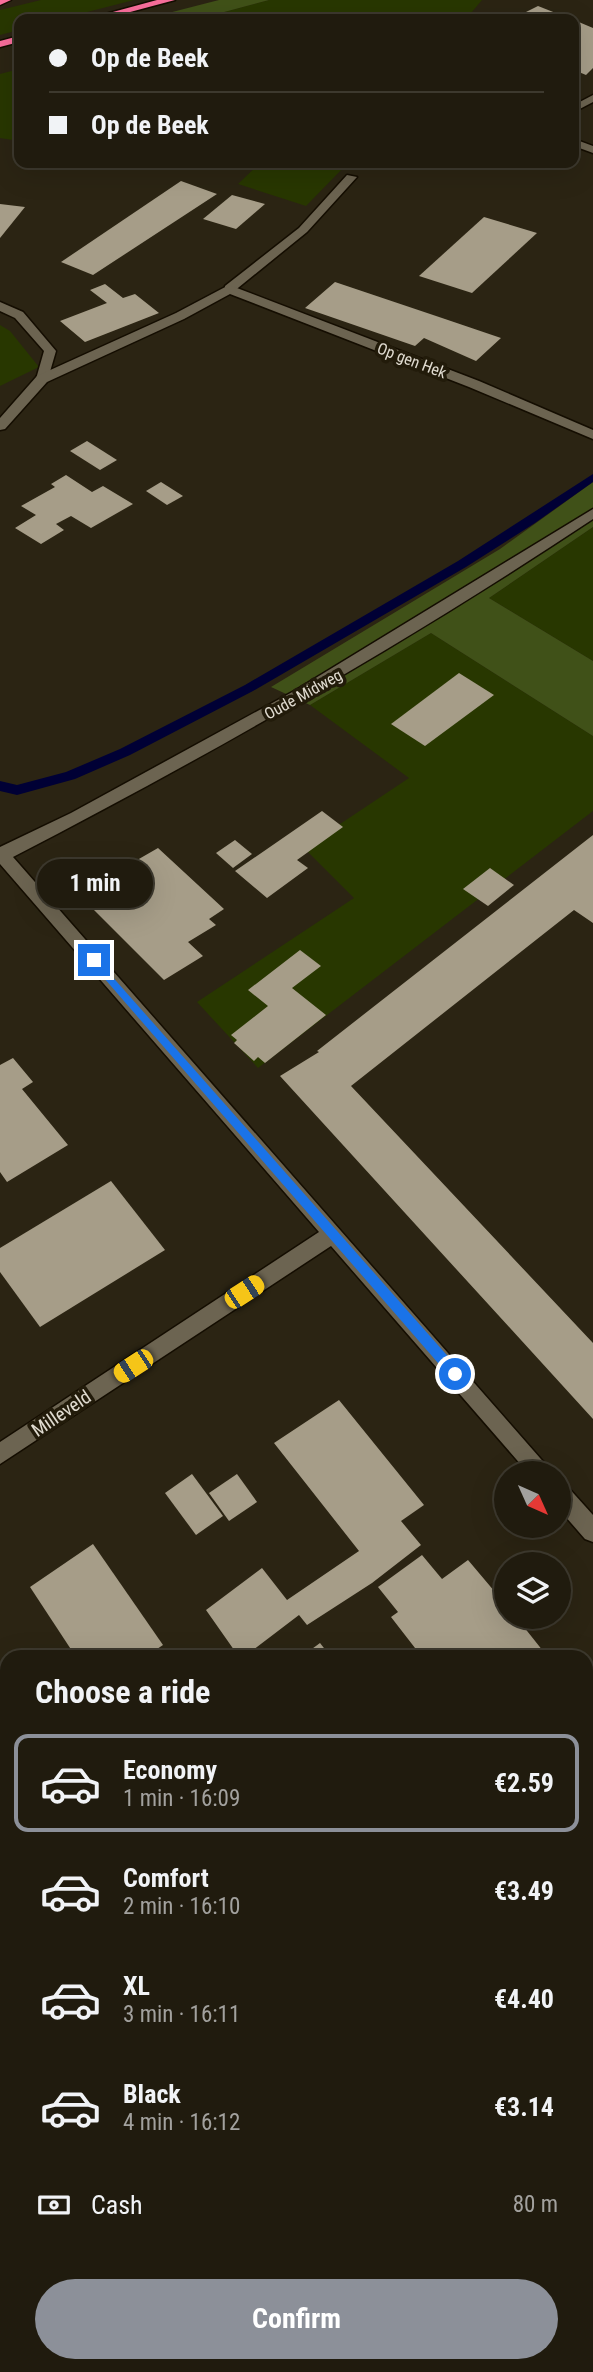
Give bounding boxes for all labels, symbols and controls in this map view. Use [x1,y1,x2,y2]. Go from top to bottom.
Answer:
text: Op de Beek [91,43,209,73]
text: Op de Beek [91,110,209,140]
street label: Op gen Hek [375,339,450,383]
street label: Oude Midweg [261,665,345,724]
callout: 1 min [36,858,152,908]
text: 1 min [69,870,121,897]
route end [78,944,110,976]
car [221,1272,268,1312]
car [110,1346,157,1386]
route start [439,1358,471,1390]
street label: Milleveld [27,1385,95,1442]
north arrow [494,1461,570,1538]
map controls [494,1461,571,1629]
button: layers [494,1552,571,1629]
text: Choose a ride [35,1673,210,1711]
icon: car [39,1752,102,1815]
text: Economy [123,1755,217,1785]
text: €2.59 [494,1768,554,1798]
text: 1 min · 16:09 [123,1785,240,1812]
icon: car [39,1860,102,1923]
text: Comfort [123,1863,209,1893]
text: €3.49 [494,1876,554,1906]
text: 2 min · 16:10 [123,1893,240,1920]
icon: car [39,1968,102,2031]
text: XL [123,1971,150,2001]
text: €4.40 [494,1984,554,2014]
text: 3 min · 16:11 [123,2001,240,2028]
icon: car [39,2076,102,2139]
text: Black [123,2079,181,2109]
text: €3.14 [494,2092,554,2122]
text: 4 min · 16:12 [123,2109,240,2136]
icon: cash [35,2186,73,2224]
text: Cash [91,2190,143,2220]
text: 80 m [513,2191,558,2218]
button: Confirm [35,2279,558,2359]

